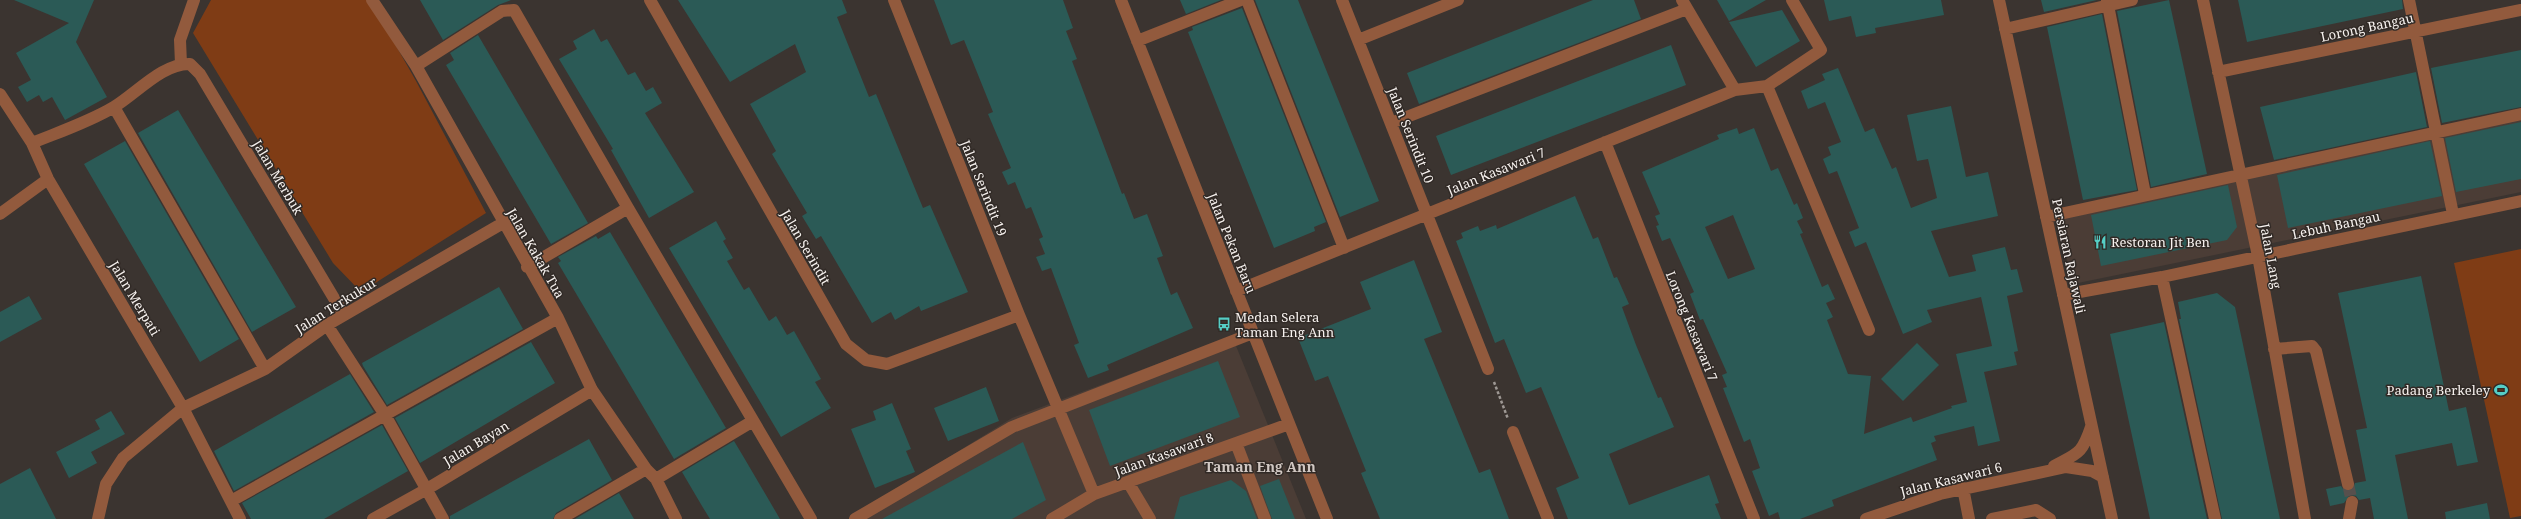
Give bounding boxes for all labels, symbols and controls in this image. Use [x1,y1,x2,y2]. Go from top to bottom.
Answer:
street label: Lorong Bangau [2319,8,2415,46]
street label: Jalan Serindit 10 [1383,83,1439,186]
street label: Jalan Merbuk [248,135,308,218]
street label: Jalan Serindit 19 [956,136,1012,239]
street label: Jalan Kasawari 7 [1443,143,1548,199]
street label: Jalan Pekan Baru [1203,189,1260,296]
street label: Persiaran Rajawali [2048,197,2090,315]
street label: Jalan Kakak Tua [502,204,569,301]
street label: Jalan Serindit [777,205,835,288]
street label: Lebuh Bangau [2290,207,2382,243]
street label: Jalan Lang [2256,221,2286,290]
place label: Restoran Jit Ben [2111,233,2211,251]
restaurant icon: Restoran Jit Ben [2092,234,2108,250]
street label: Jalan Merpati [105,256,164,339]
street label: Lorong Kasawari 7 [1662,268,1722,384]
street label: Jalan Terkukur [291,273,380,338]
place label: Medan Selera Taman Eng Ann [1235,308,1335,341]
bus stop icon: Medan Selera Taman Eng Ann [1216,316,1232,332]
place label: Padang Berkeley [2387,381,2491,399]
sports icon: Padang Berkeley [2493,382,2509,398]
street label: Jalan Bayan [439,416,513,470]
street label: Jalan Kasawari 8 [1111,428,1216,481]
district label: Taman Eng Ann [1204,457,1316,476]
street label: Jalan Kasawari 6 [1897,458,2004,501]

